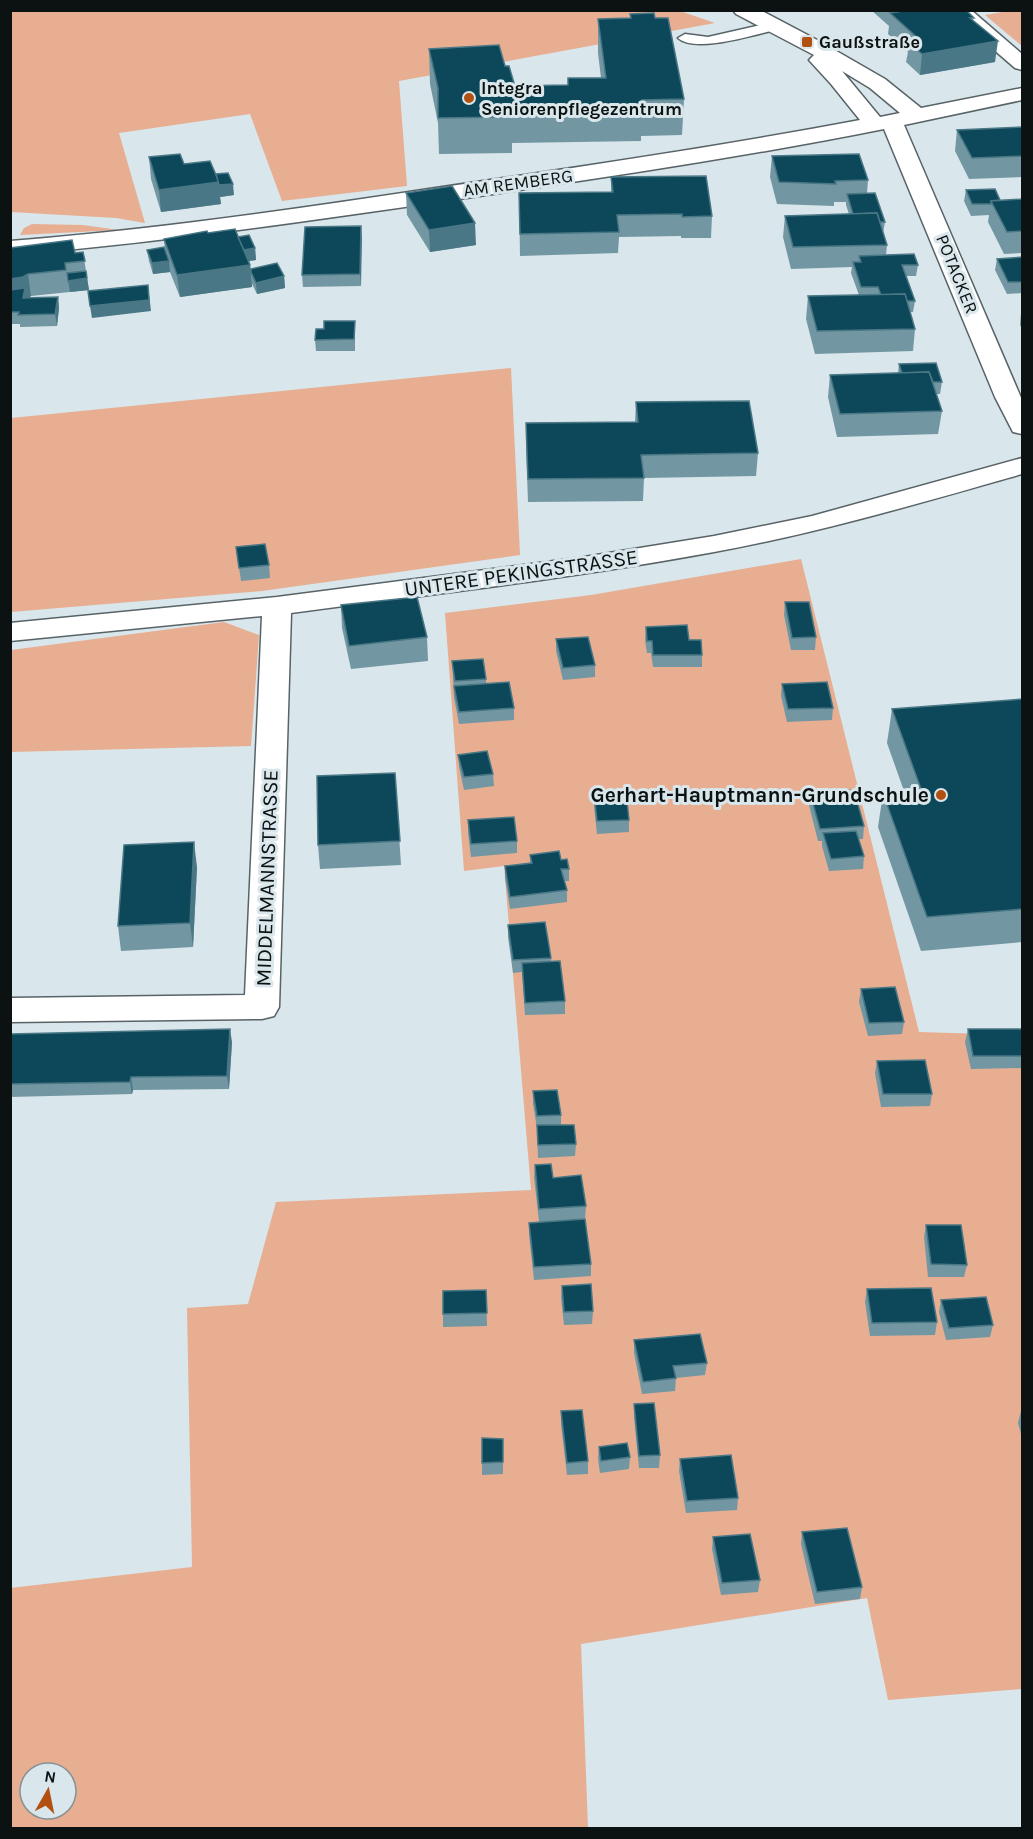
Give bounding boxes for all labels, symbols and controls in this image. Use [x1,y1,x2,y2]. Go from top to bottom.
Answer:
place label: Gaußstraße [819,31,920,53]
marker: Gaußstraße [800,35,814,49]
place label: Integra Seniorenpflegezentrum [481,77,682,120]
marker: Integra Seniorenpflegezentrum [462,91,476,105]
street label: AM REMBERG [462,164,574,202]
street label: POTACKER [931,231,983,317]
street label: UNTERE PEKINGSTRASSE [403,545,639,601]
street label: MIDDELMANNSTRASSE [251,769,283,987]
place label: Gerhart-Hauptmann-Grundschule [591,783,929,807]
marker: Gerhart-Hauptmann-Grundschule [934,788,948,802]
north arrow [18,1761,78,1821]
text: N [43,1766,57,1787]

